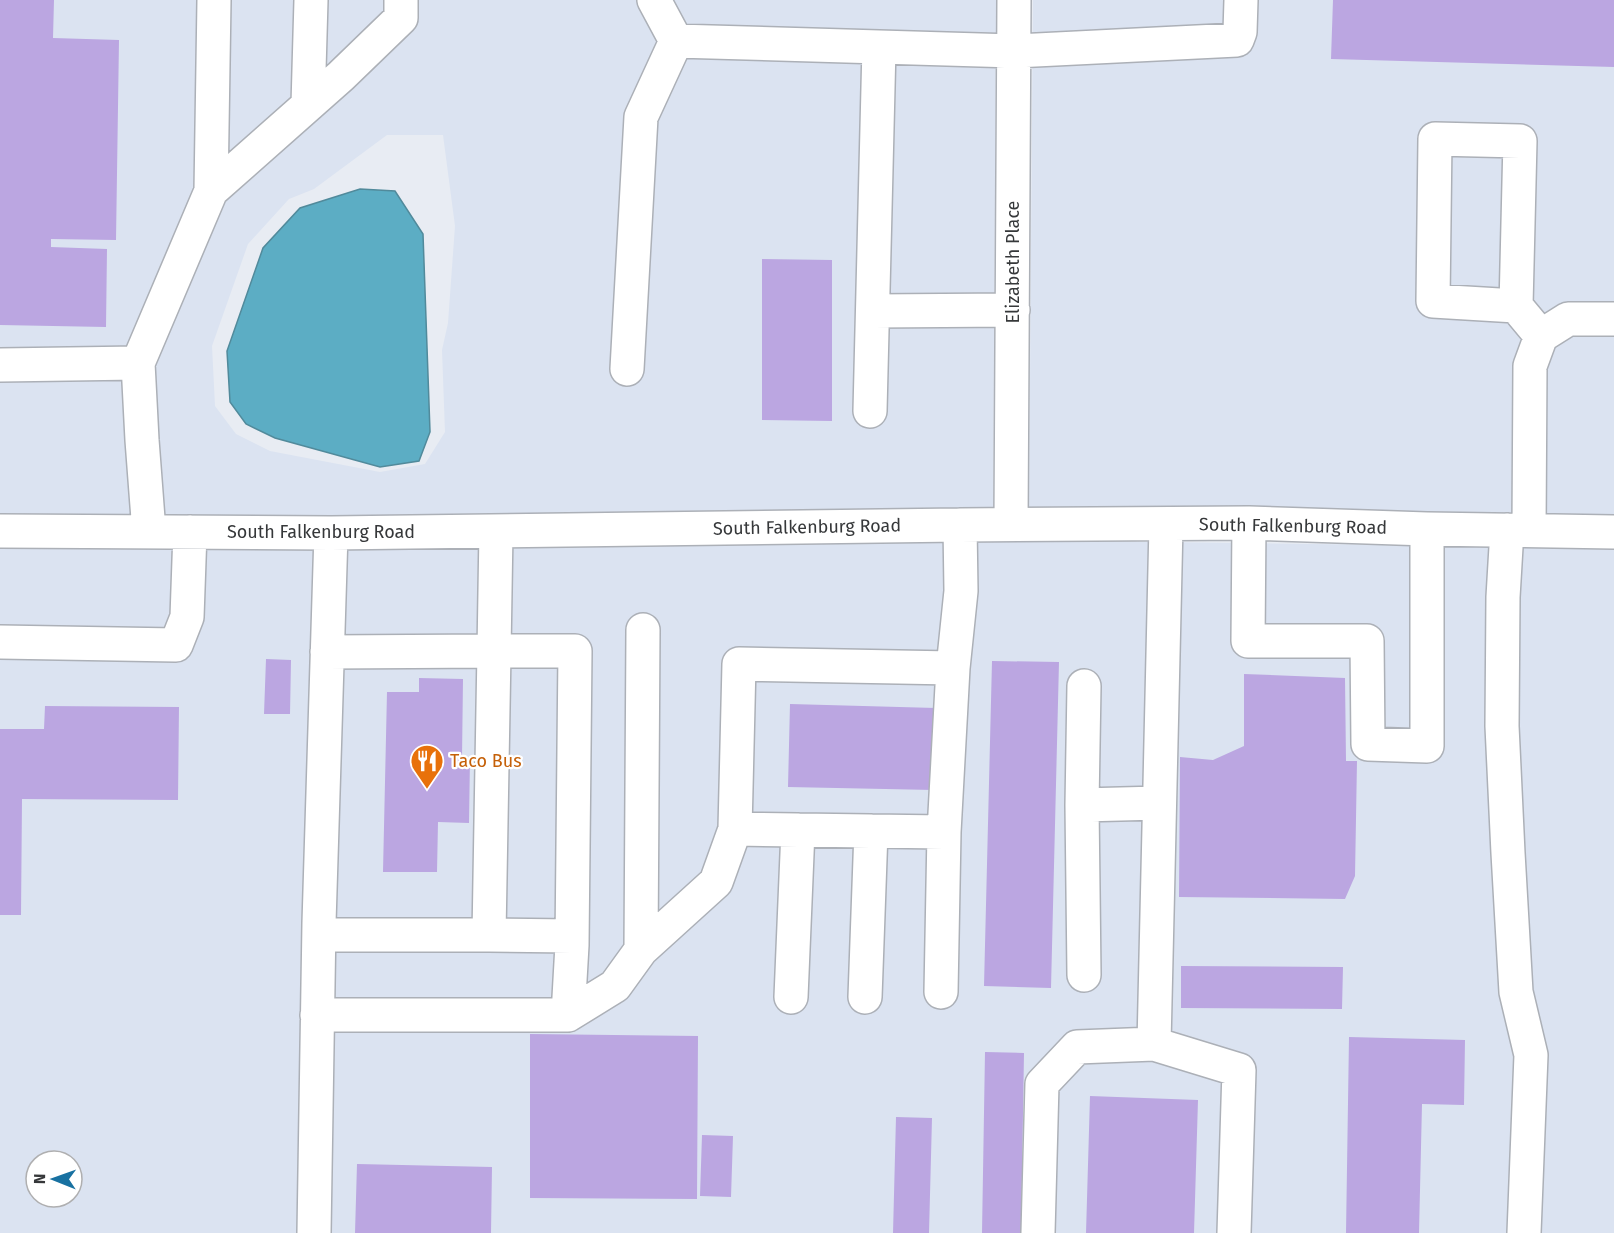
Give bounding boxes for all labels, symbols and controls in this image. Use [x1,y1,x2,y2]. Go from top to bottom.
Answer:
street label: Elizabeth Place [1002,201,1024,323]
street label: South Falkenburg Road [1199,513,1387,539]
street label: South Falkenburg Road [713,514,901,540]
street label: South Falkenburg Road [227,521,415,543]
restaurant icon: Taco Bus [409,743,445,790]
place label: Taco Bus [450,750,522,772]
north arrow [24,1149,84,1209]
text: N [30,1173,49,1184]

